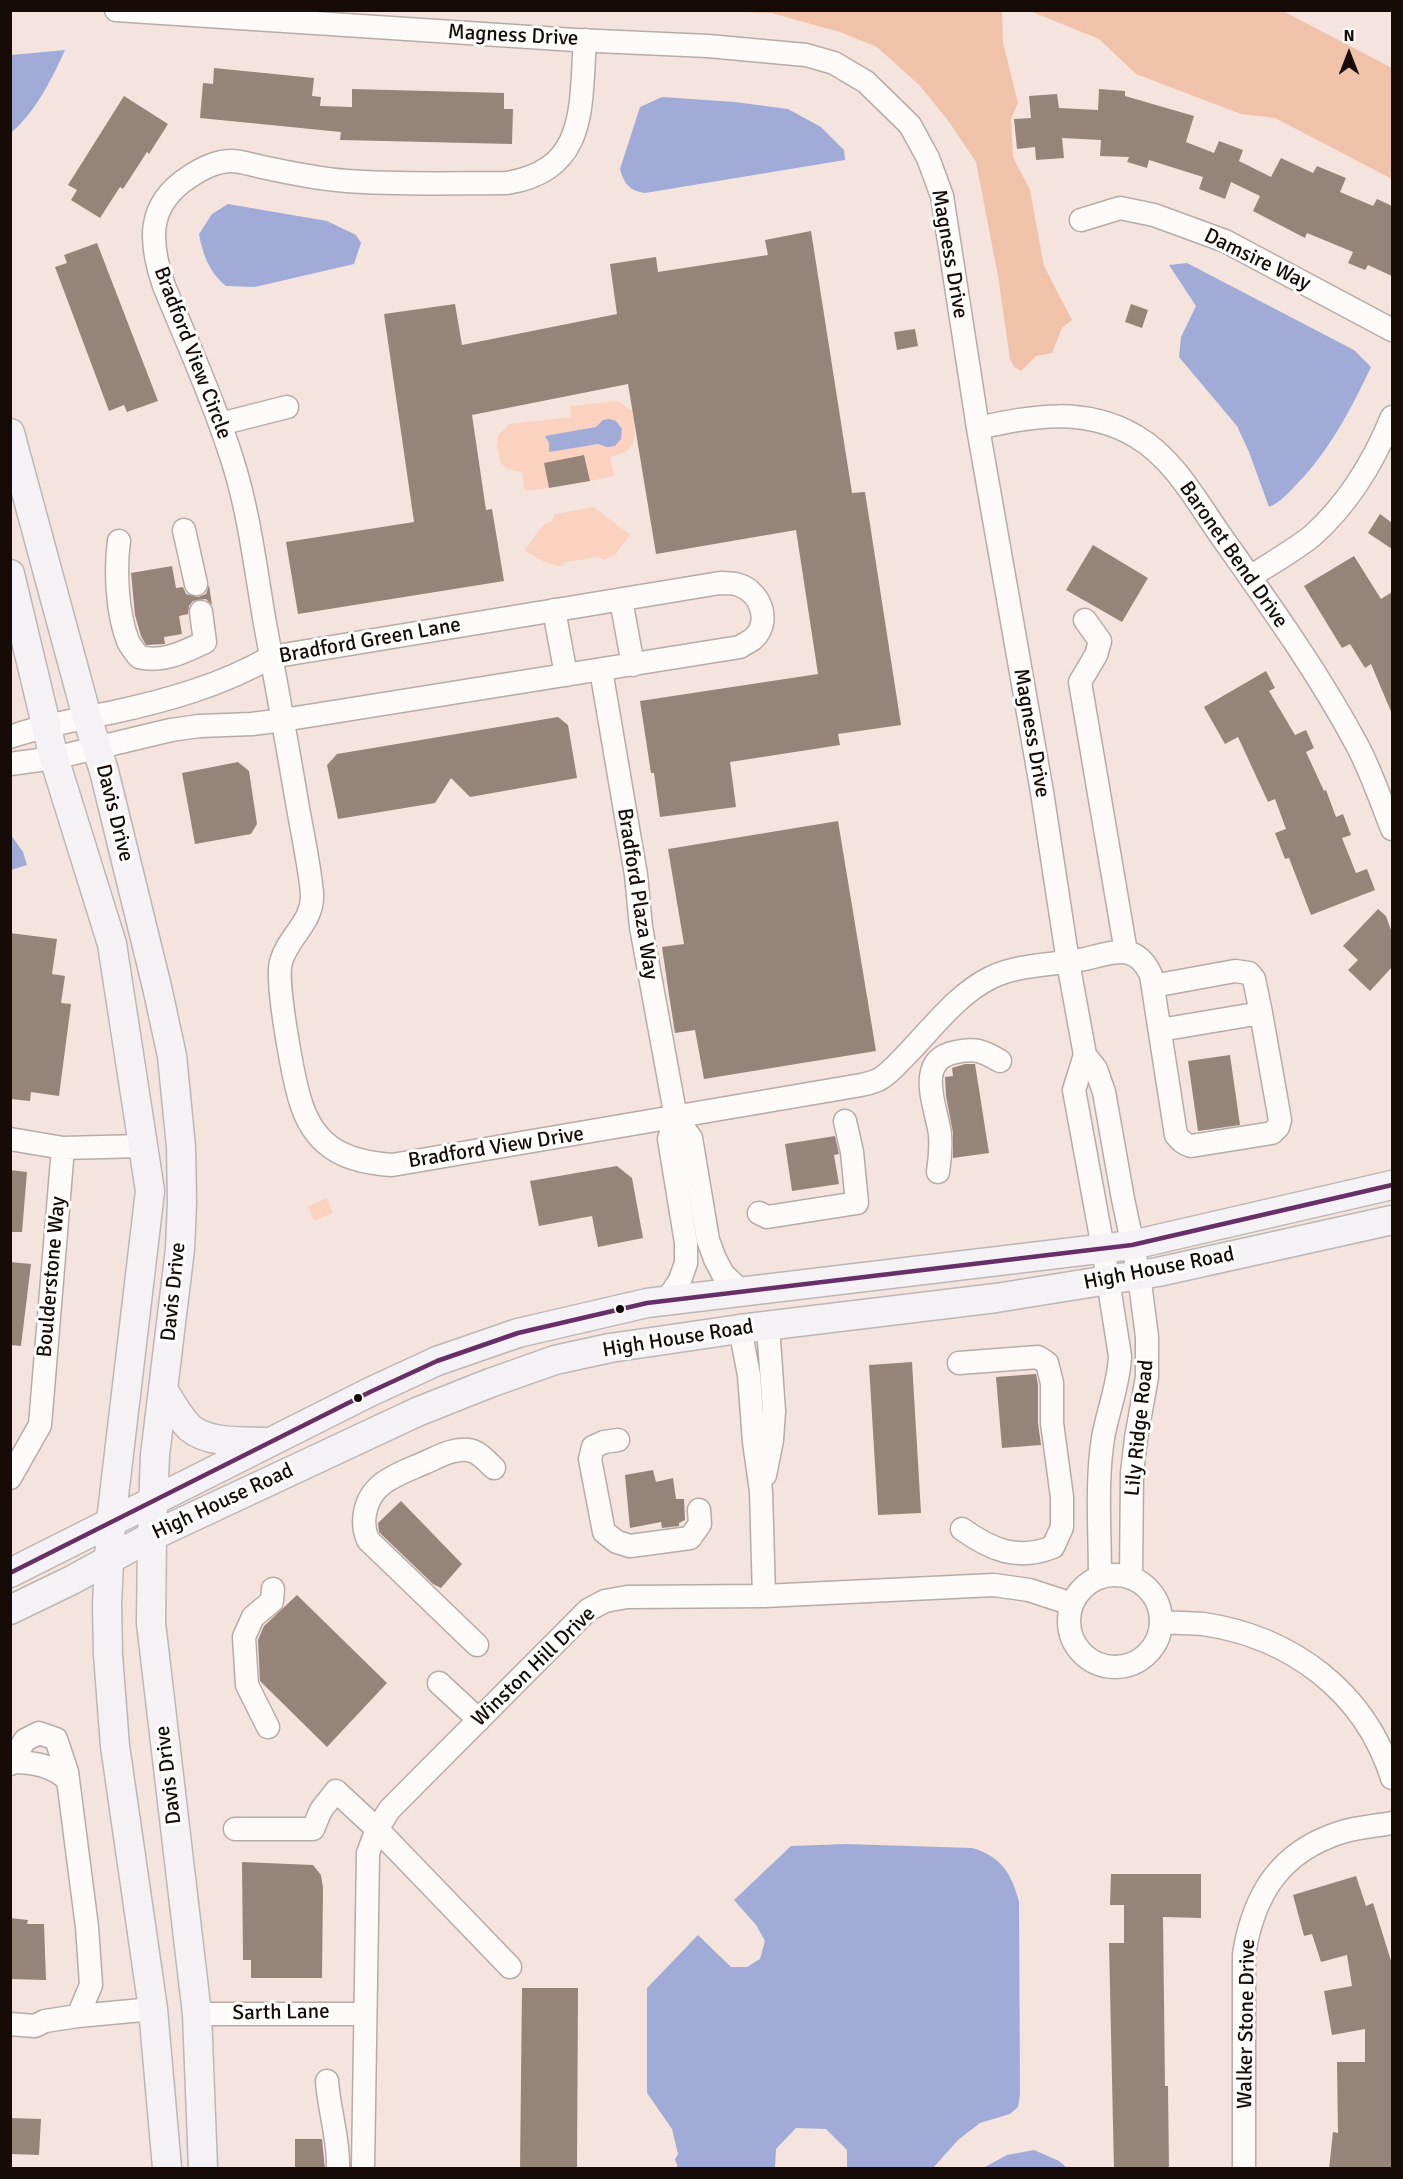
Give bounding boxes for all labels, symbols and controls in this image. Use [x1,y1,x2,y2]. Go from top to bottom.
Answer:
street label: Magness Drive [447,20,579,52]
north arrow [1319,24,1379,84]
text: N [1343,26,1355,46]
street label: Magness Drive [925,188,973,320]
street label: Damsire Way [1200,223,1314,297]
street label: Bradford View Circle [148,263,236,443]
street label: Baronet Bend Drive [1173,477,1293,633]
street label: Bradford Green Lane [277,613,463,669]
street label: Magness Drive [1007,667,1055,799]
street label: Davis Drive [90,762,138,864]
street label: Bradford Plaza Way [611,806,663,982]
street label: Bradford View Drive [406,1122,586,1174]
street label: Boulderstone Way [32,1195,72,1359]
street label: Davis Drive [156,1241,192,1343]
street label: High House Road [1082,1242,1236,1296]
unlabelled marker [614,1303,626,1315]
street label: High House Road [601,1315,755,1363]
street label: Lily Ridge Road [1120,1358,1160,1498]
unlabelled marker [352,1392,364,1404]
street label: High House Road [148,1458,298,1546]
street label: Winston Hill Drive [467,1602,601,1732]
street label: Davis Drive [150,1724,188,1826]
street label: Walker Stone Drive [1233,1939,1261,2109]
street label: Sarth Lane [232,2000,330,2026]

